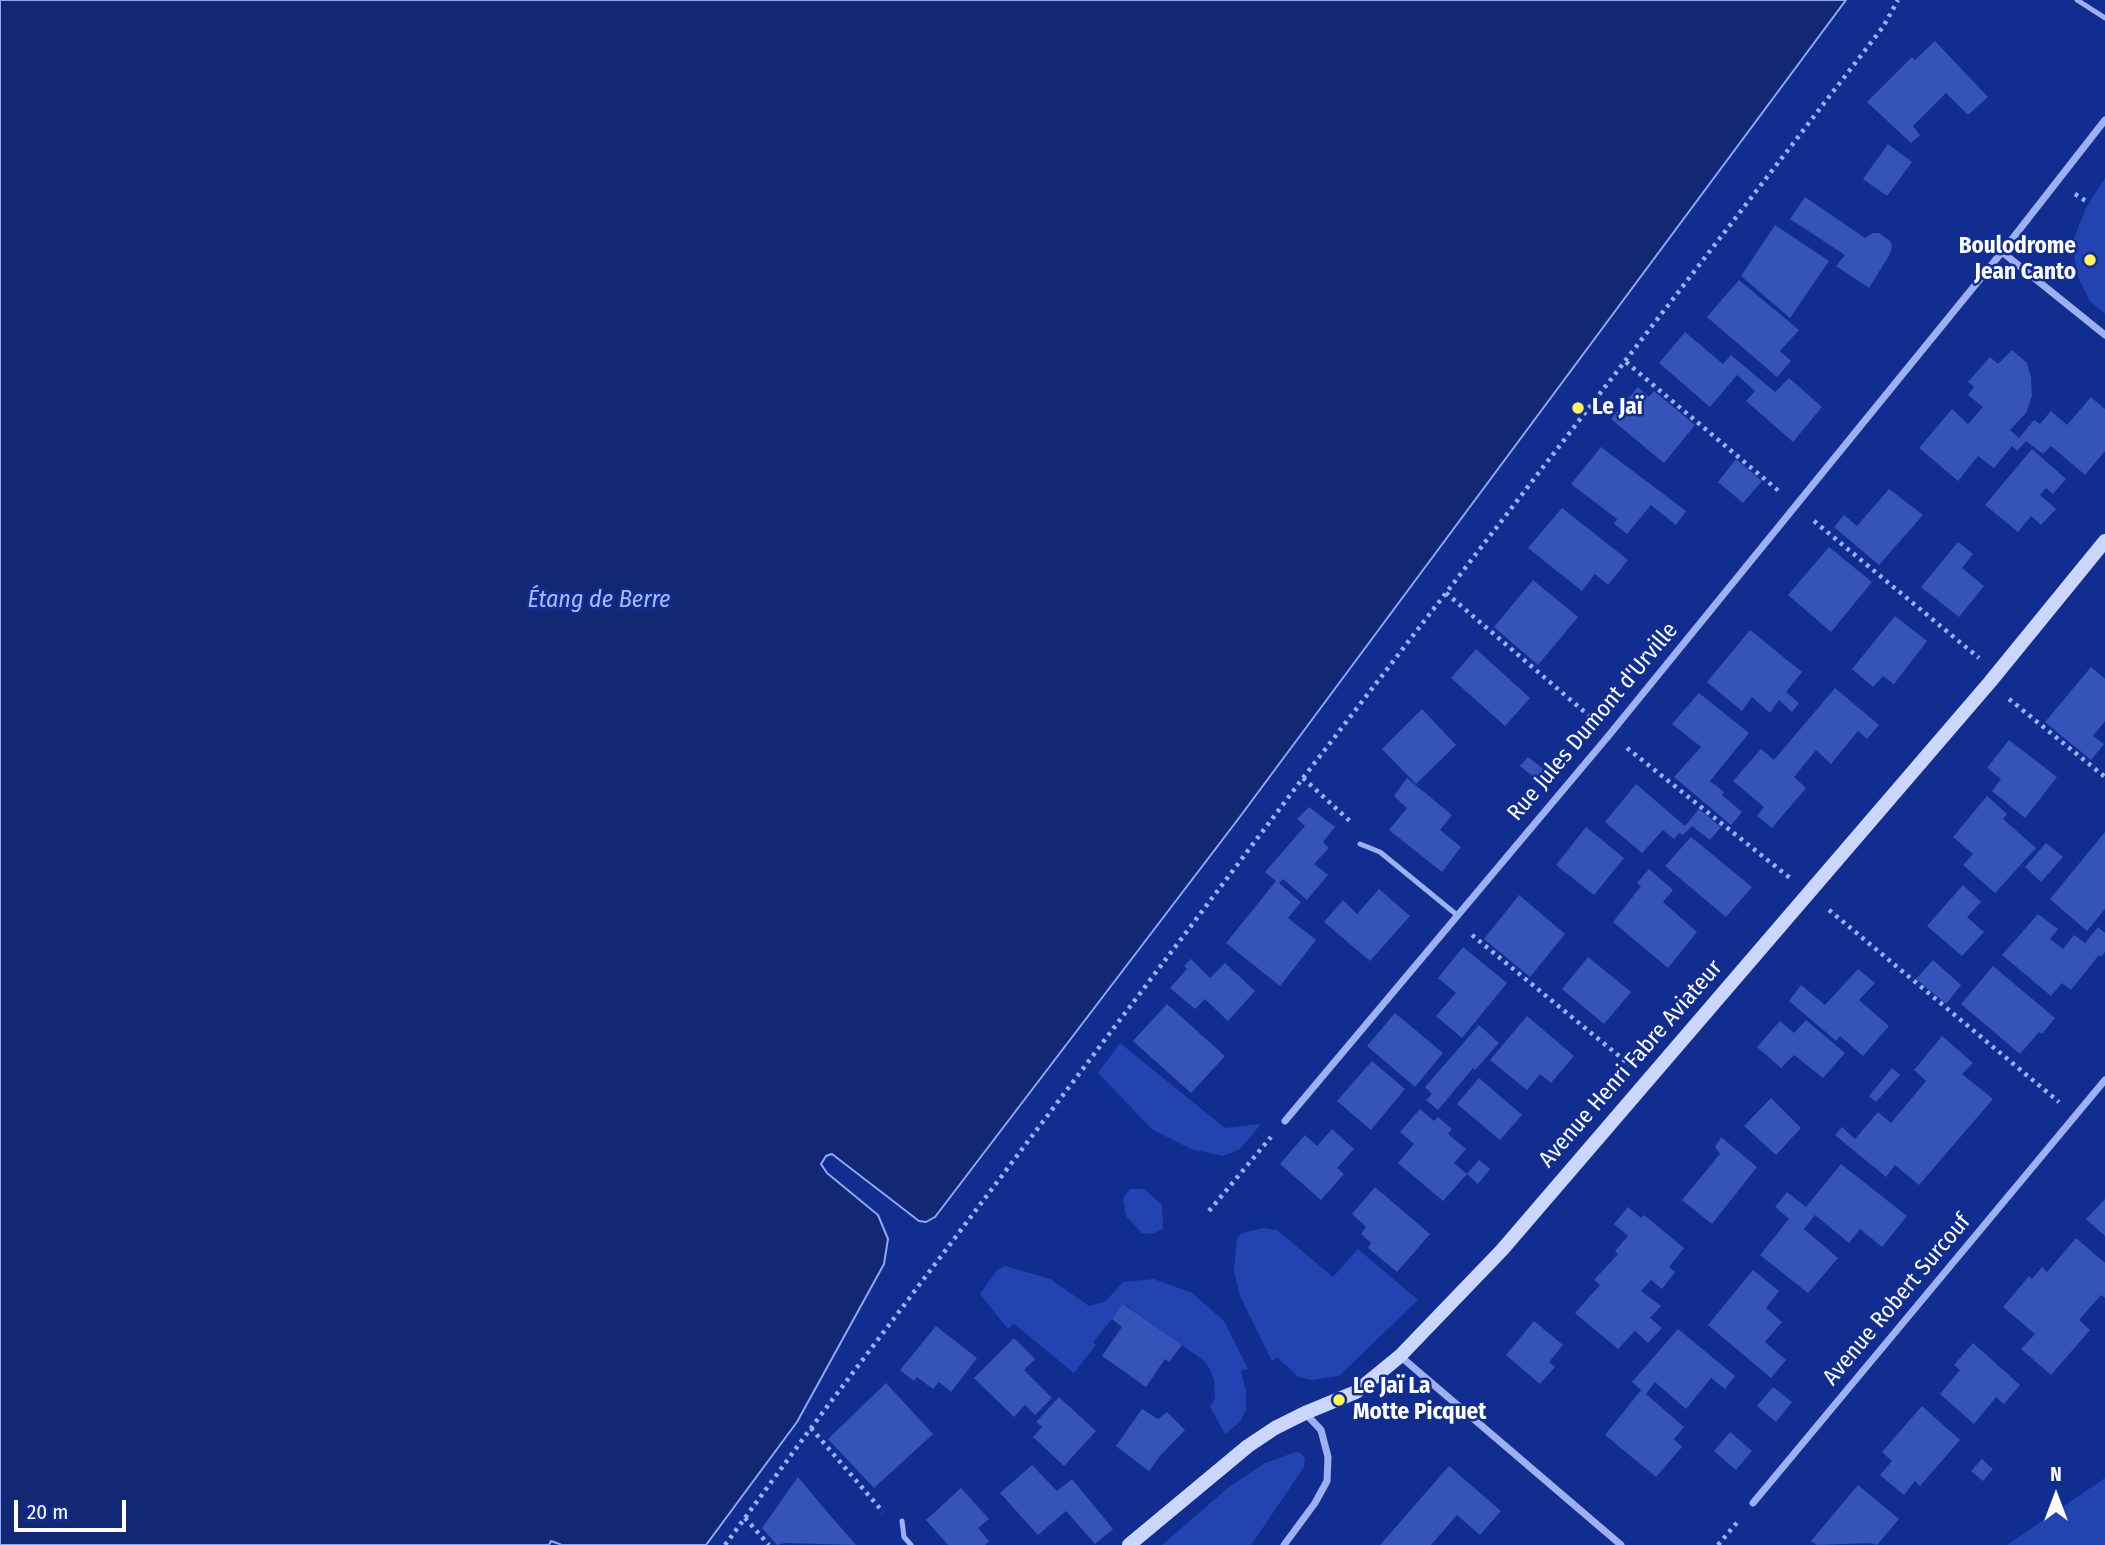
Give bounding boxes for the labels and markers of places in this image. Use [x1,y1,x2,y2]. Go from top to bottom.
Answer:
place label: Boulodrome Jean Canto [1959,233,2076,287]
marker: Boulodrome Jean Canto [2082,252,2098,268]
place label: Le Jaï [1592,394,1643,422]
marker: Le Jaï [1570,400,1586,416]
place label: Le Jaï La Motte Picquet [1353,1373,1486,1427]
marker: Le Jaï La Motte Picquet [1331,1392,1347,1408]

